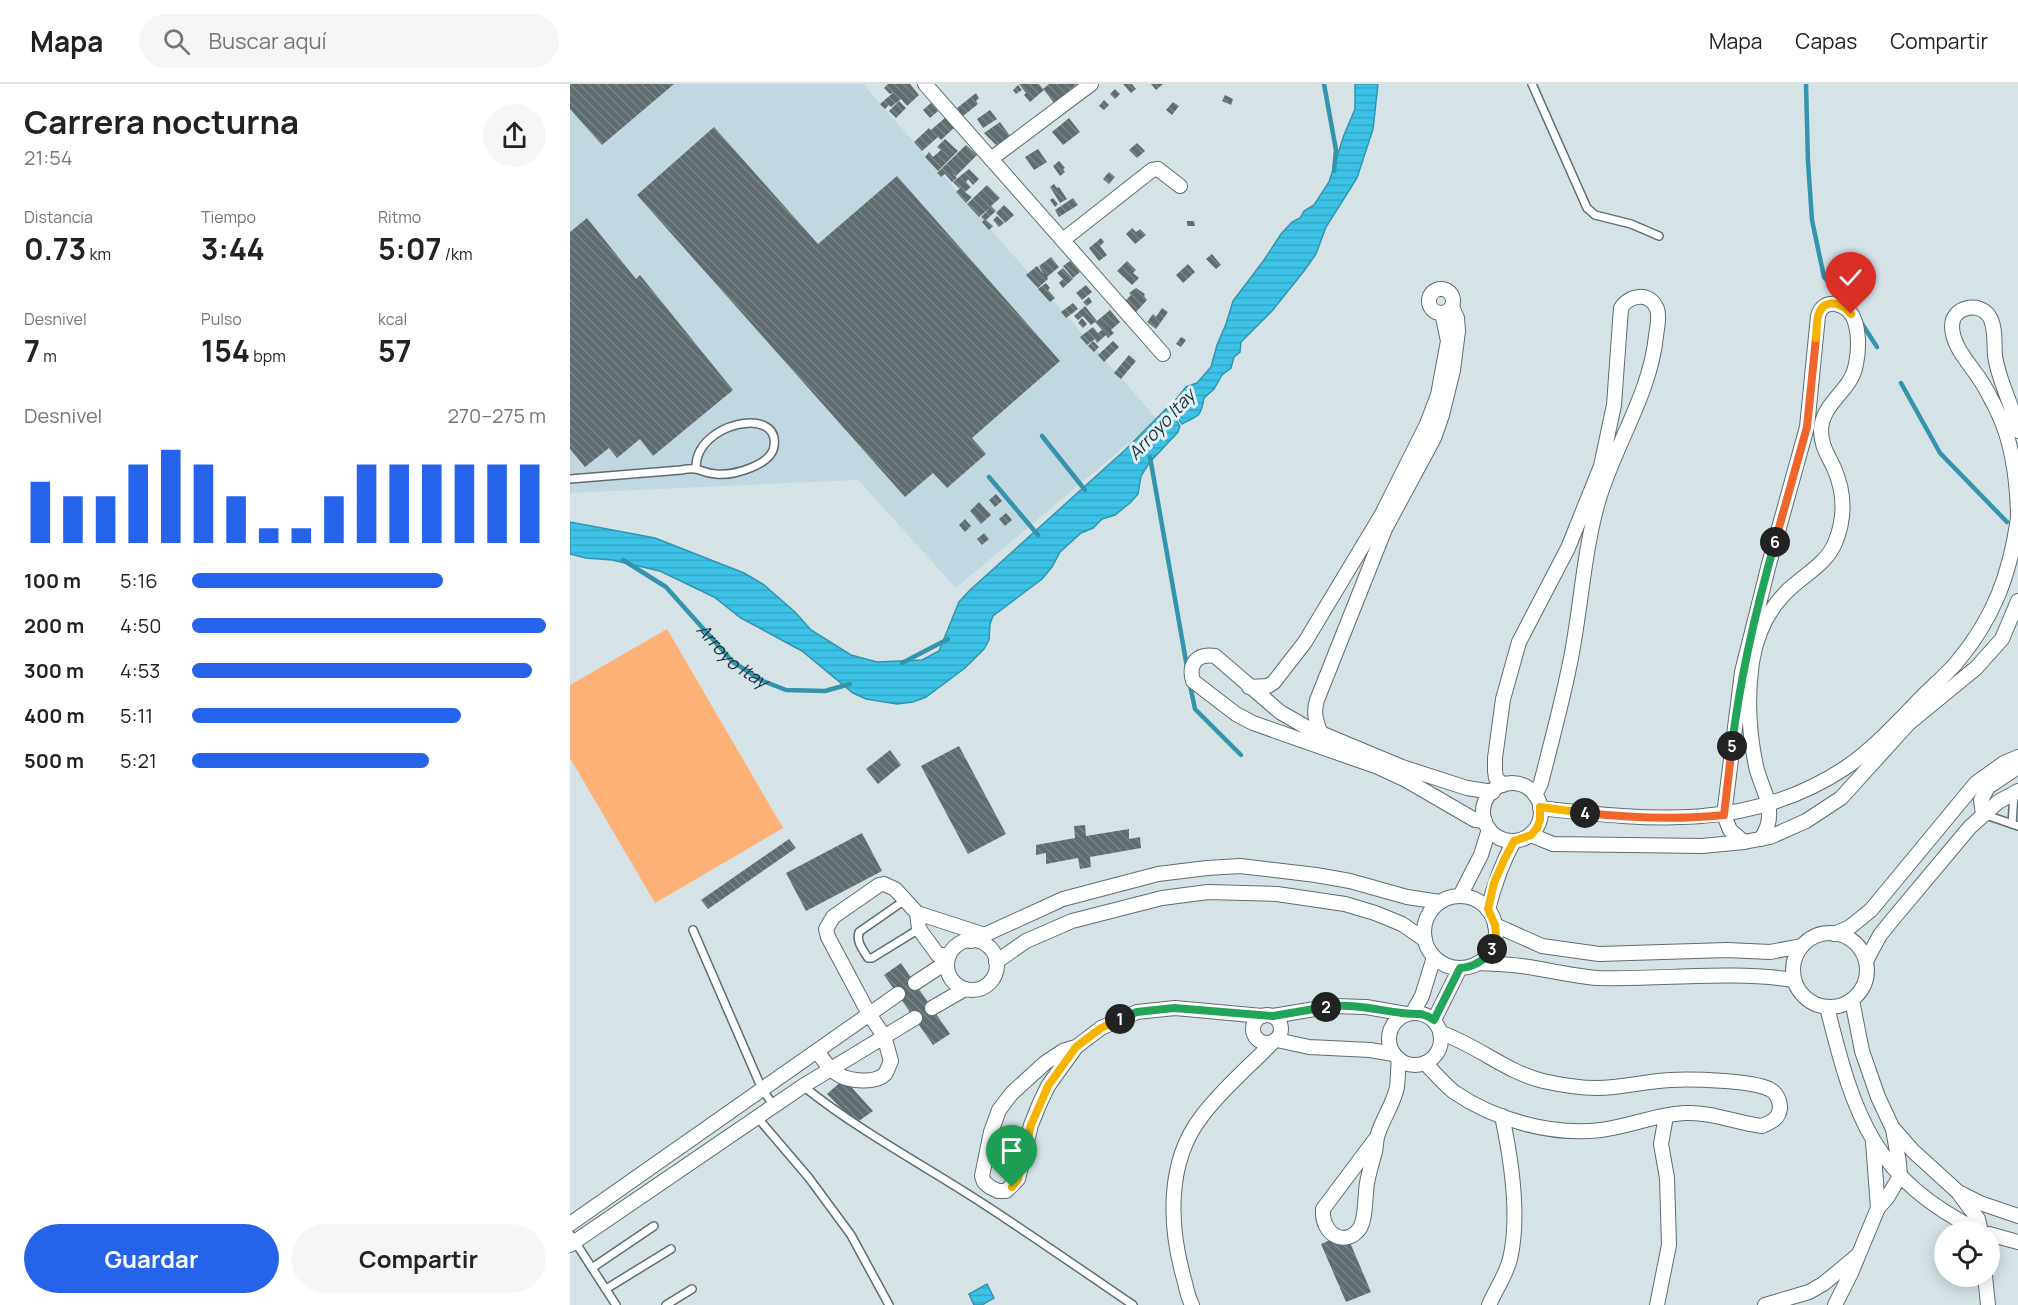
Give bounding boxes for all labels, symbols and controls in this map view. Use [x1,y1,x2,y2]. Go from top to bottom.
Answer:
search box [139,14,559,68]
text: Mapa [30,22,103,60]
icon: search [160,25,193,58]
text: Buscar aquí [208,26,327,56]
text: Mapa [1709,27,1762,55]
text: Capas [1795,27,1857,55]
text: Compartir [1890,27,1988,55]
text: Carrera nocturna [24,99,299,144]
button: share [483,104,546,167]
text: 21:54 [24,144,73,171]
text: Distancia [24,206,93,228]
text: Tiempo [201,206,256,228]
text: Ritmo [378,206,421,228]
text: 0.73 [24,228,86,269]
text: 3:44 [201,228,265,269]
text: 5:07 [378,228,442,269]
text: km [86,243,111,265]
text: /km [442,243,473,265]
pin [1825,252,1876,314]
icon: check [1834,261,1867,294]
text: Desnivel [24,308,87,330]
text: Pulso [201,308,242,330]
text: kcal [378,308,407,330]
text: 7 [24,330,40,371]
text: 154 [201,330,250,371]
text: 57 [378,330,412,371]
text: m [40,345,57,367]
text: bpm [250,345,286,367]
water label: Arroyo Itay [1122,382,1202,464]
text: Desnivel [24,402,102,429]
text: 270–275 m [448,402,546,429]
pin: 6 [1760,527,1790,557]
text: 6 [1770,531,1780,553]
text: 100 m [24,567,81,594]
text: 5:16 [120,567,158,594]
text: 200 m [24,612,84,639]
text: 4:50 [120,612,162,639]
water label: Arroyo Itay [692,618,775,695]
text: 300 m [24,657,84,684]
text: 4:53 [120,657,160,684]
text: 400 m [24,702,84,729]
text: 5:11 [120,702,153,729]
pin: 5 [1717,731,1747,761]
text: 5 [1727,735,1737,757]
text: 500 m [24,747,84,774]
text: 5:21 [120,747,157,774]
pin: 4 [1570,798,1600,828]
text: 4 [1580,802,1590,824]
pin: 3 [1477,934,1507,964]
text: 3 [1487,938,1497,960]
pin: 2 [1311,992,1341,1022]
text: 2 [1321,996,1331,1018]
pin: 1 [1105,1004,1135,1034]
text: 1 [1116,1008,1124,1030]
pin [986,1125,1037,1187]
icon: arrive [995,1134,1028,1167]
map controls [1934,1221,2000,1287]
button: locate [1934,1221,2000,1287]
button: Guardar [24,1224,279,1293]
button: Compartir [291,1224,546,1293]

